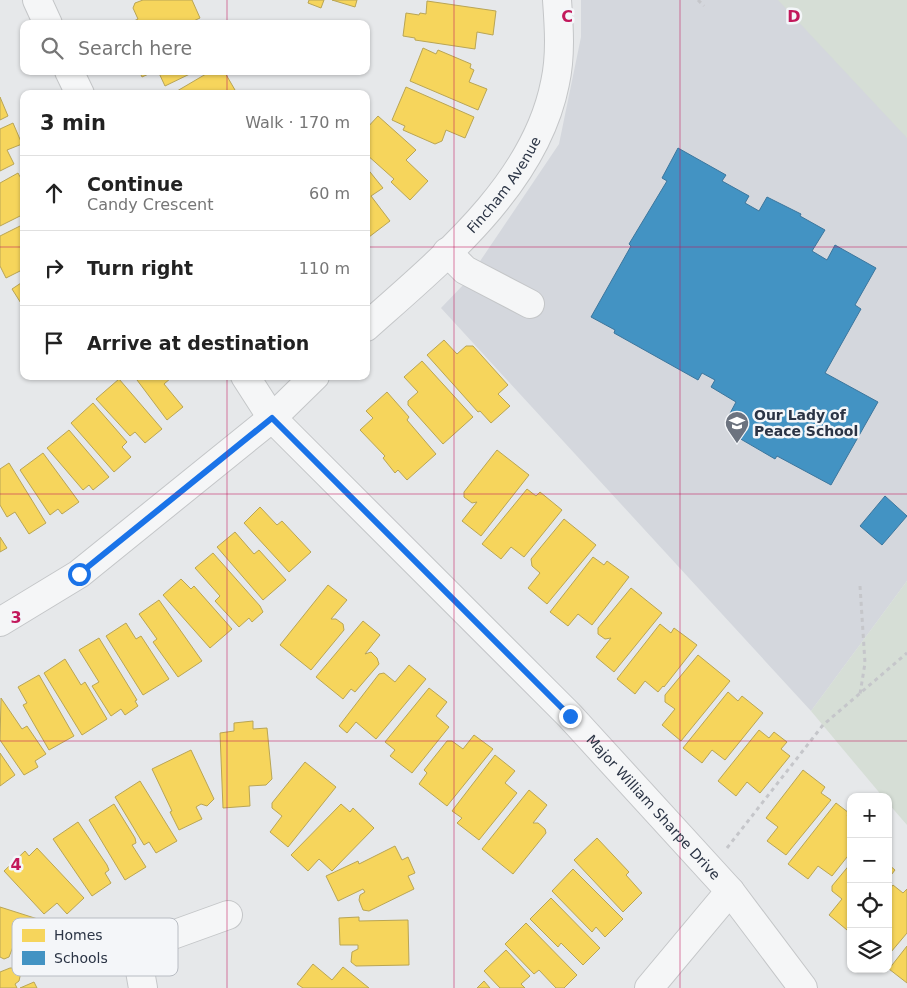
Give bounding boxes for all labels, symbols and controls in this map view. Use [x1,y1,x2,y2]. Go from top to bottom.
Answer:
text: C [561,7,573,26]
text: D [787,7,801,26]
search box [20,20,370,75]
icon: search [38,34,66,62]
text: Search here [78,37,192,59]
text: 3 min [40,111,106,135]
text: Walk · 170 m [245,113,350,132]
street label: Fincham Avenue [464,134,544,236]
text: Continue [87,173,183,195]
icon: ahead [40,179,68,207]
text: 60 m [309,184,350,203]
text: Candy Crescent [87,195,213,214]
icon: right [40,254,68,282]
text: Turn right [87,257,193,279]
text: 110 m [299,259,350,278]
icon: arrive [40,329,68,357]
text: Arrive at destination [87,332,309,354]
place label: Our Lady of Peace School [754,407,858,439]
school or university icon: Our Lady of Peace School [724,410,750,444]
route start [68,563,91,586]
text: 3 [10,608,22,627]
route end [559,705,582,728]
street label: Major William Sharpe Drive [583,732,724,883]
map controls [847,793,892,973]
button: + [847,793,892,838]
button: − [847,838,892,883]
text: 4 [10,855,22,874]
button: locate [847,883,892,928]
legend [12,918,178,976]
text: Homes [54,927,103,943]
button: layers [847,928,892,973]
text: Schools [54,950,108,966]

